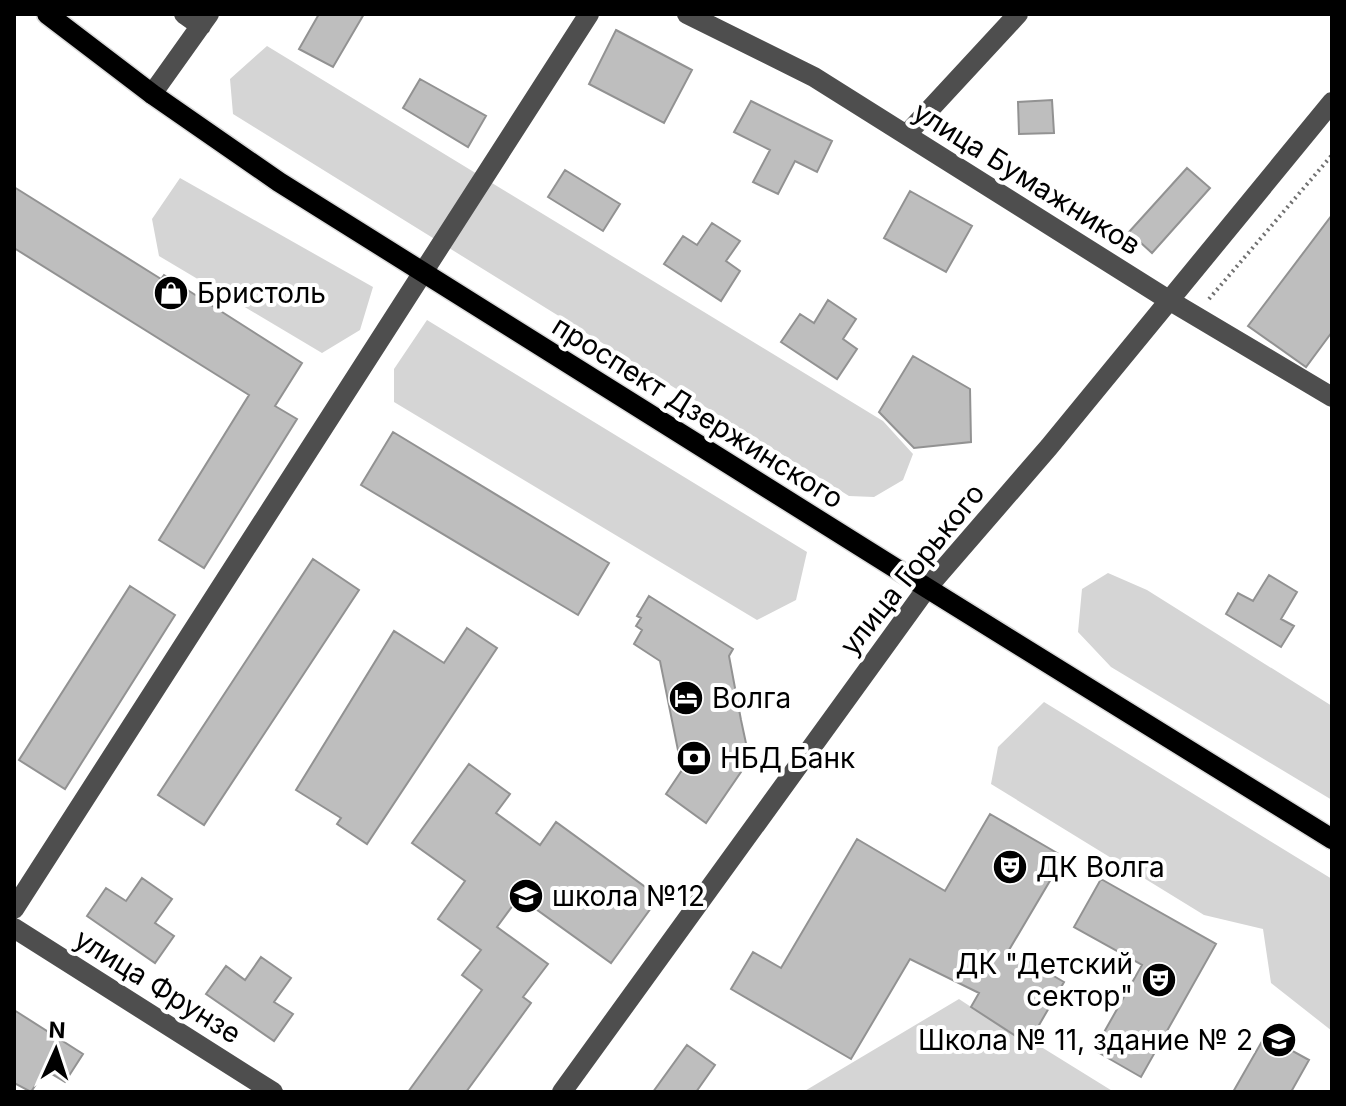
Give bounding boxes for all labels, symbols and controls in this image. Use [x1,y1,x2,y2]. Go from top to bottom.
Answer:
street label: улица Бумажников [907,94,1147,262]
shop icon: Бристоль [152,274,190,312]
place label: Бристоль [197,276,326,310]
street label: проспект Дзержинского [546,308,850,516]
street label: улица Горького [832,476,992,662]
hotel icon: Волга [667,679,705,717]
place label: Волга [712,681,791,715]
bank icon: НБД Банк [675,739,713,777]
place label: НБД Банк [720,741,855,775]
theatre icon: ДК Волга [991,848,1029,886]
place label: ДК Волга [1036,850,1165,884]
school or university icon: школа №12 [507,877,545,915]
place label: школа №12 [552,879,705,913]
street label: улица Фрунзе [69,921,247,1051]
place label: ДК "Детский сектор" [955,947,1133,1013]
theatre icon: ДК "Детский сектор" [1140,961,1178,999]
north arrow [16,1010,96,1090]
text: N [48,1017,66,1043]
school or university icon: Школа № 11, здание № 2 [1260,1021,1298,1059]
place label: Школа № 11, здание № 2 [918,1023,1253,1057]

